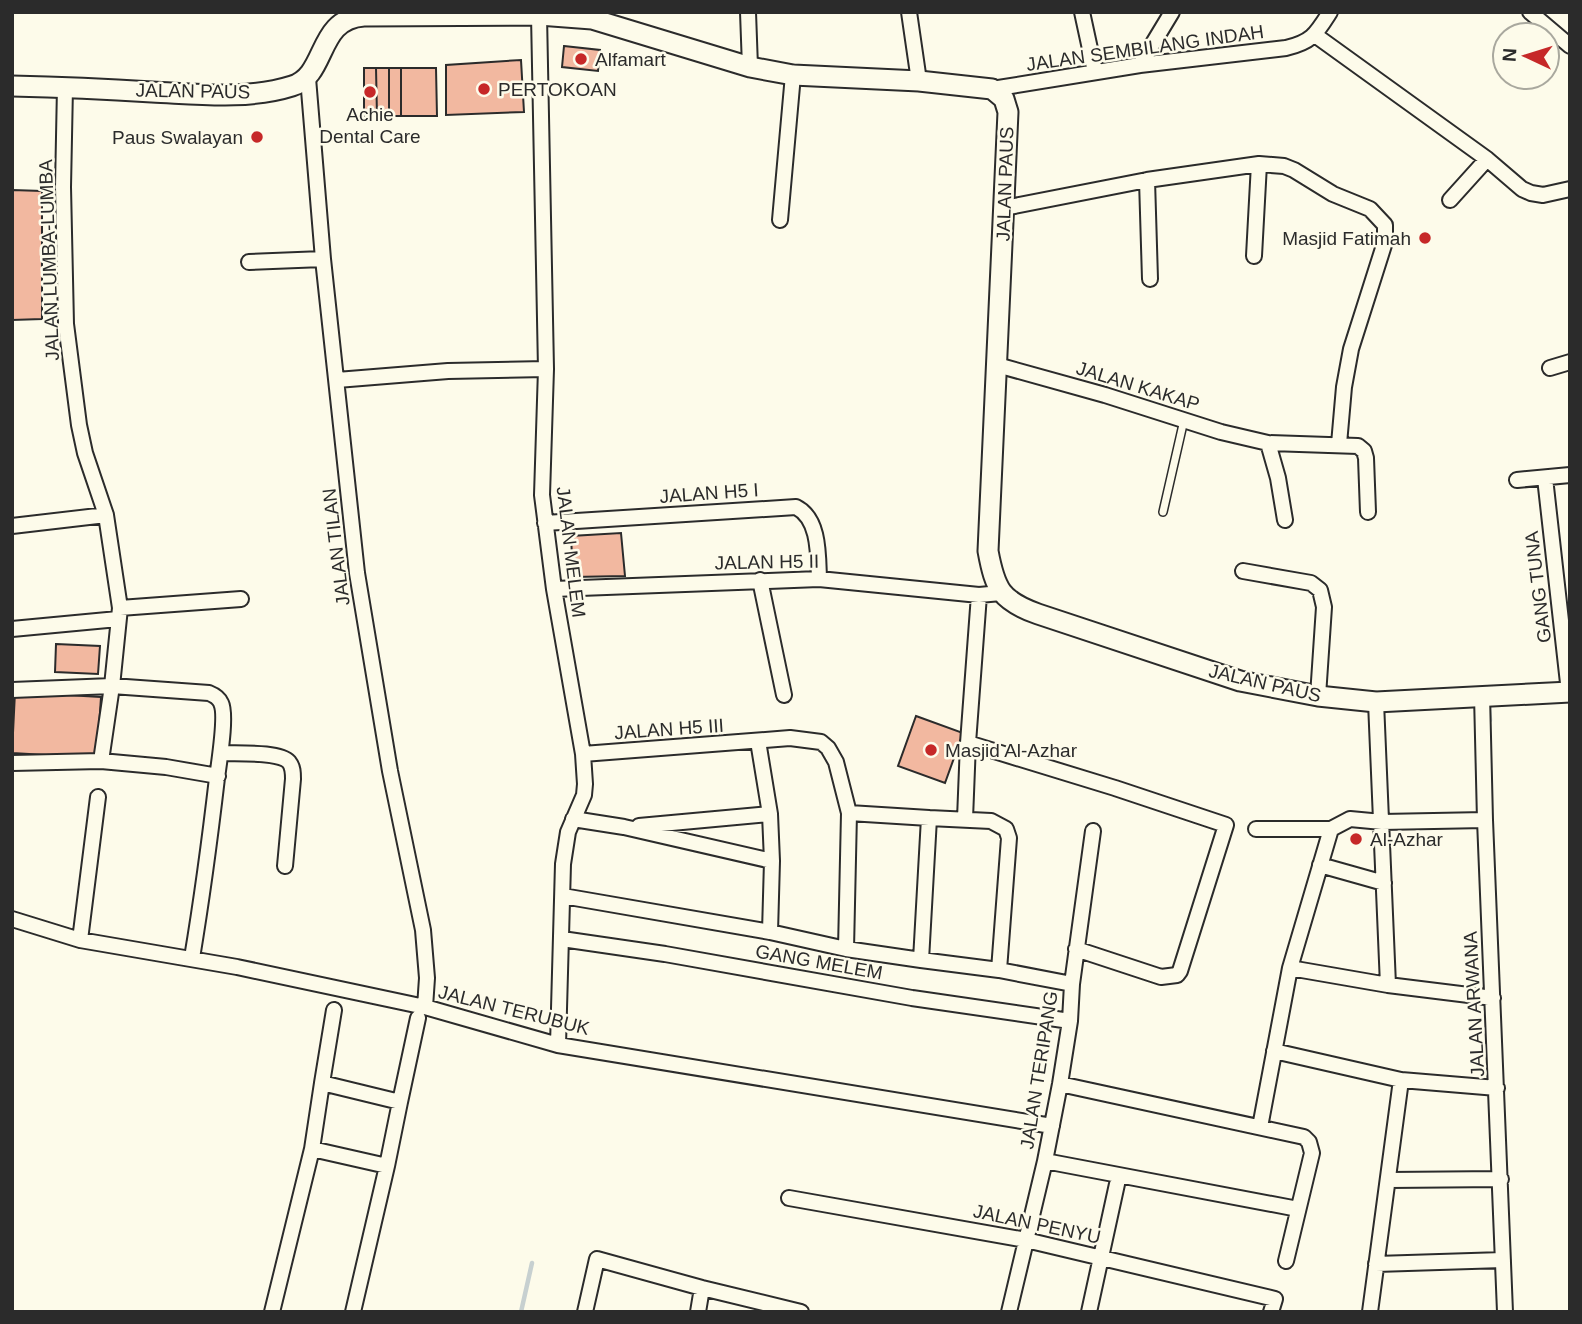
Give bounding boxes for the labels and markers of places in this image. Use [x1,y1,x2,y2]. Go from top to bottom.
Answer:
place label: Alfamart [595,49,666,70]
marker: Alfamart [573,51,589,67]
place label: PERTOKOAN [498,79,617,100]
marker: PERTOKOAN [476,81,492,97]
marker: Achie Dental Care [362,84,378,100]
place label: Achie Dental Care [319,104,421,147]
place label: Paus Swalayan [112,127,243,148]
marker: Paus Swalayan [249,129,265,145]
place label: Masjid Fatimah [1282,228,1411,249]
marker: Masjid Fatimah [1417,230,1433,246]
place label: Masjid Al-Azhar [945,740,1078,761]
marker: Masjid Al-Azhar [923,742,939,758]
place label: Al-Azhar [1370,829,1444,850]
marker: Al-Azhar [1348,831,1364,847]

